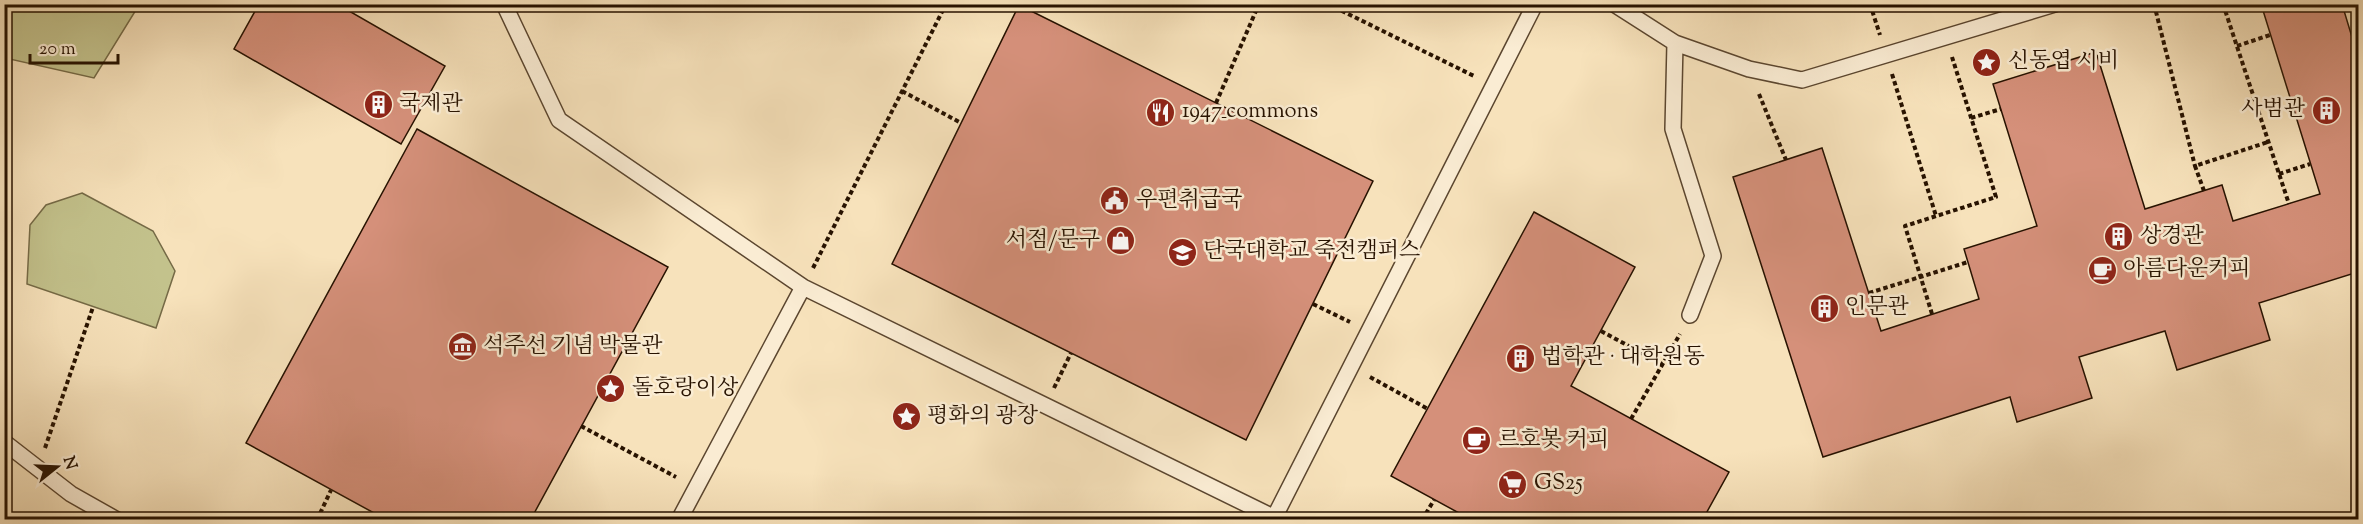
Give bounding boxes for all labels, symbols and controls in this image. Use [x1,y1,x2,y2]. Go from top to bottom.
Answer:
scale bar [30,27,118,65]
text: 20 m [39,37,76,63]
place icon: 신동엽 시비 [1971,46,2003,78]
place label: 신동엽 시비 [2008,46,2119,78]
building icon: 국제관 [362,89,394,121]
place label: 국제관 [399,89,464,121]
place label: 사범관 [2241,94,2306,126]
building icon: 사범관 [2310,94,2342,126]
restaurant icon: 1947_commons [1145,96,1177,128]
place label: 1947_commons [1182,96,1318,128]
public building icon: 우편취급국 [1099,185,1131,217]
place label: 우편취급국 [1136,185,1242,217]
building icon: 상경관 [2103,221,2135,253]
place label: 상경관 [2140,221,2205,253]
place label: 서점/문구 [1006,225,1100,257]
shop icon: 서점/문구 [1105,225,1137,257]
school or university icon: 단국대학교 죽전캠퍼스 [1166,236,1198,268]
place label: 단국대학교 죽전캠퍼스 [1203,236,1420,268]
cafe icon: 아름다운커피 [2086,254,2118,286]
place label: 아름다운커피 [2123,254,2251,286]
building icon: 인문관 [1808,292,1840,324]
place label: 인문관 [1845,292,1910,324]
museum icon: 석주선 기념 박물관 [446,331,478,363]
place label: 석주선 기념 박물관 [483,331,663,363]
building icon: 법학관 · 대학원동 [1504,342,1536,374]
place label: 법학관 · 대학원동 [1541,342,1705,374]
place icon: 돌호랑이상 [595,373,627,405]
place label: 돌호랑이상 [632,373,739,405]
place icon: 평화의 광장 [890,401,922,433]
place label: 평화의 광장 [927,401,1039,433]
cafe icon: 르호봇 커피 [1461,425,1493,457]
place label: 르호봇 커피 [1498,425,1609,457]
north arrow [27,437,87,497]
text: N [56,454,82,473]
supermarket icon: GS25 [1497,468,1529,500]
place label: GS25 [1534,468,1583,500]

